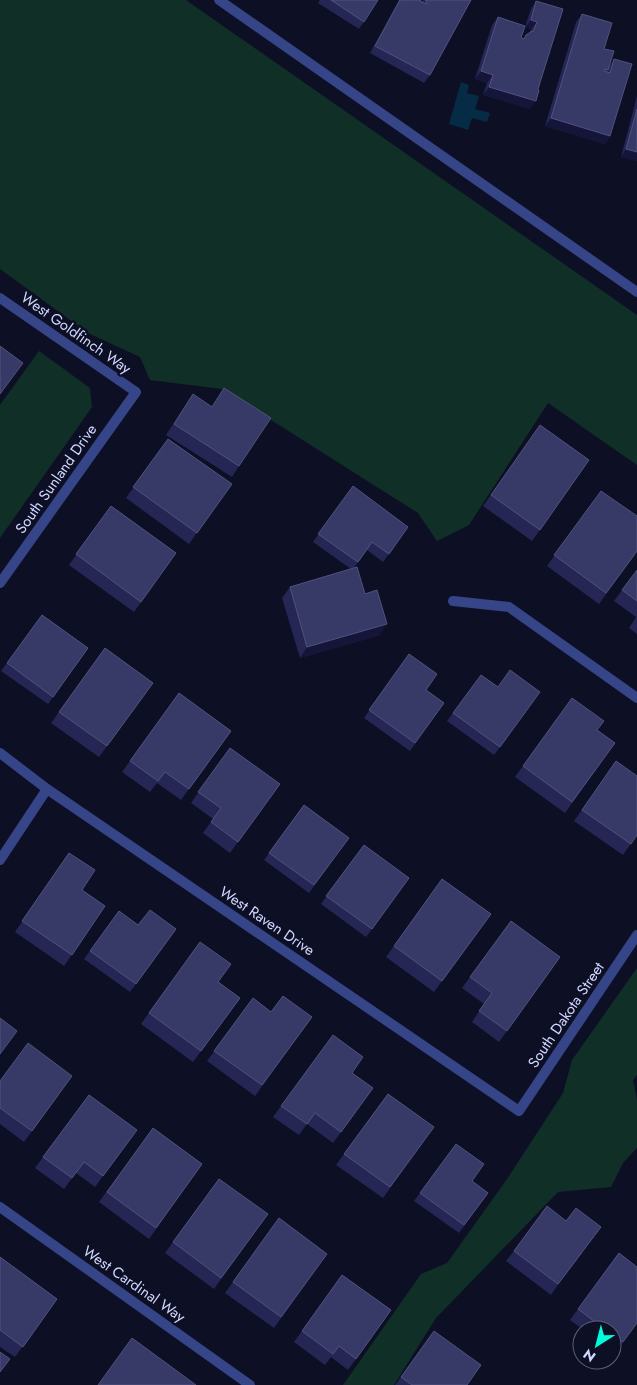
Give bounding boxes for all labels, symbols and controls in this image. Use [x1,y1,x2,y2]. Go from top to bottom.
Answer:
street label: West Goldfinch Way [16,287,136,380]
street label: South Sunland Drive [10,420,102,538]
street label: West Raven Drive [215,881,319,961]
street label: South Dakota Street [522,957,610,1072]
street label: West Cardinal Way [78,1240,190,1328]
north arrow [572,1320,622,1370]
text: N [579,1344,600,1367]

